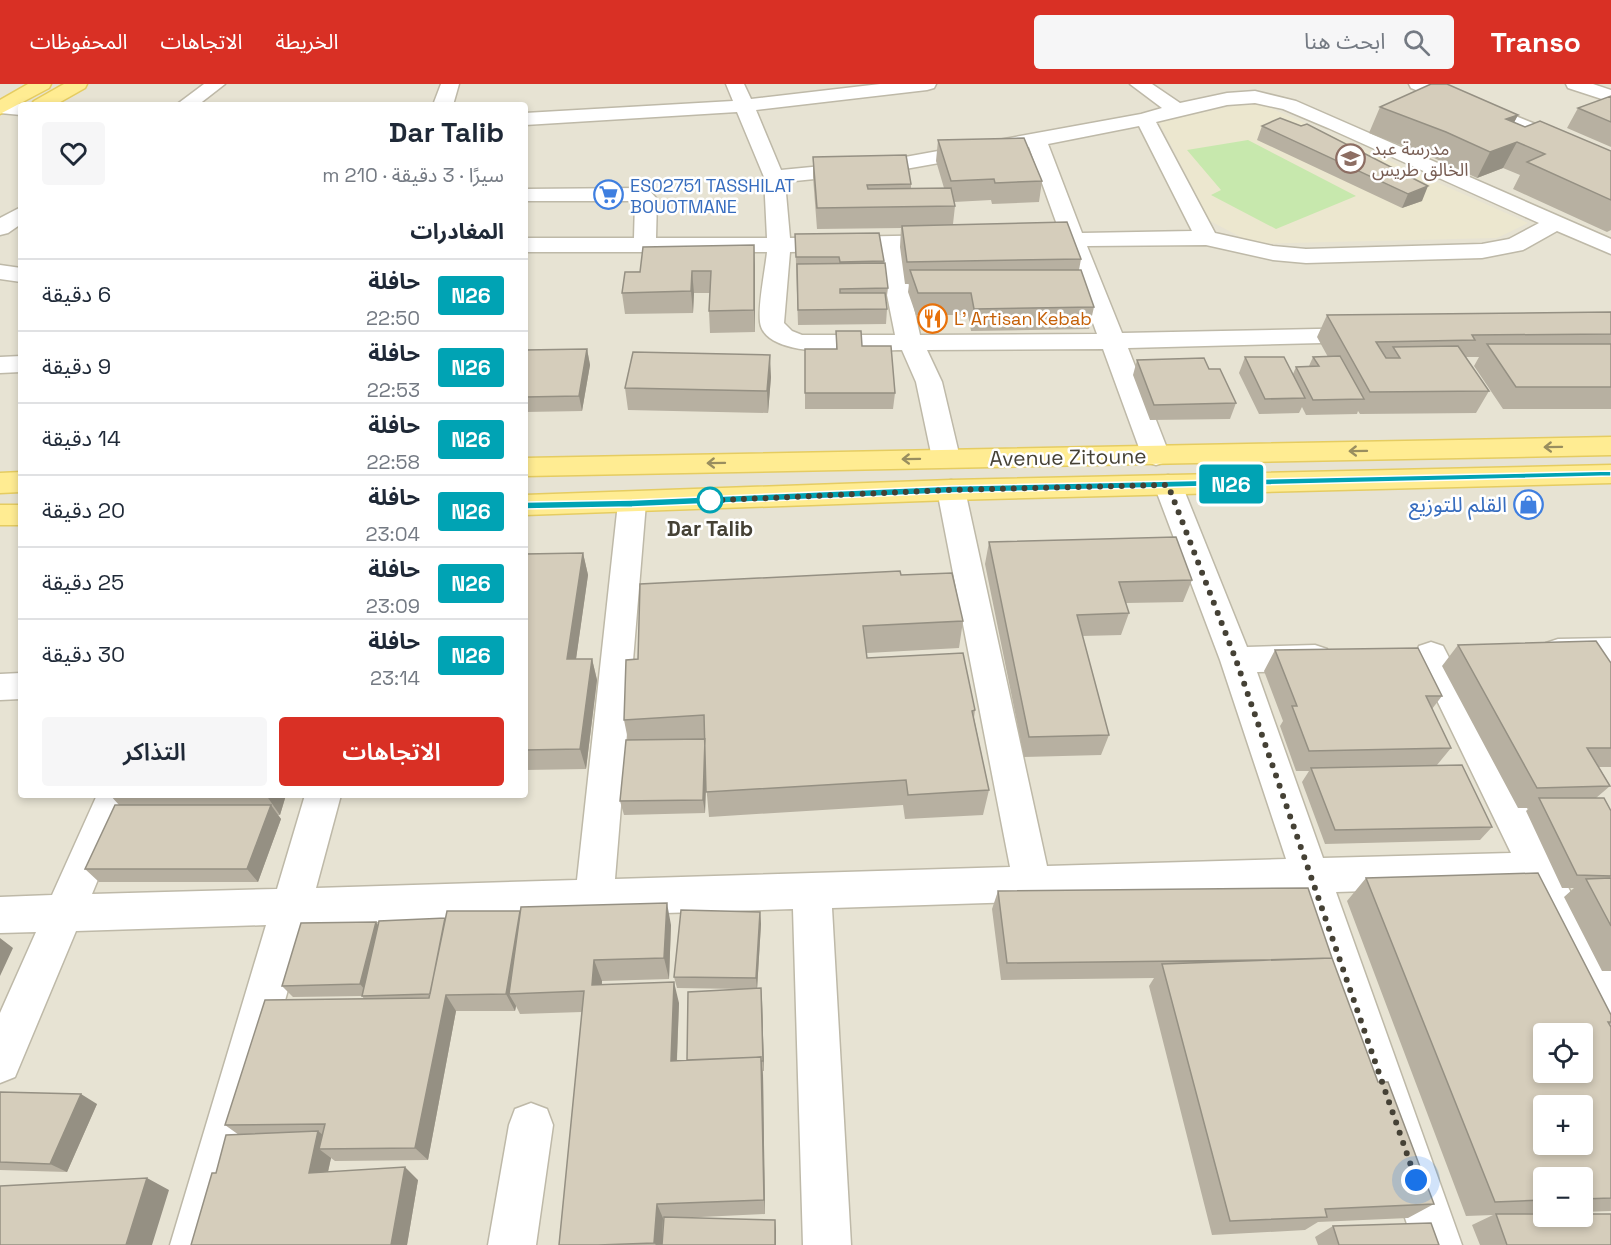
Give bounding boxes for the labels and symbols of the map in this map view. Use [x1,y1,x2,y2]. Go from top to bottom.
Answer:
place label: مدرسة عبد الخالق طريس [1372,137,1469,181]
school or university icon: مدرسة عبد الخالق طريس [1335,142,1367,174]
place label: ES02751 TASSHILAT BOUOTMANE [630,174,795,218]
supermarket icon: ES02751 TASSHILAT BOUOTMANE [593,179,625,211]
restaurant icon: L' Artisan Kebab [917,302,949,334]
place label: L' Artisan Kebab [954,307,1092,330]
one-way arrow [1543,441,1563,453]
street label: Avenue Zitoune [989,442,1147,472]
one-way arrow [1348,445,1368,457]
one-way arrow [901,453,921,465]
one-way arrow [706,457,726,469]
line badge: N26 [1196,464,1266,504]
marker: Dar Talib [697,487,723,513]
shop icon: القلم للتوزيع [1512,488,1544,520]
place label: القلم للتوزيع [1409,491,1507,520]
place label: Dar Talib [667,515,753,542]
your location [1401,1165,1431,1195]

